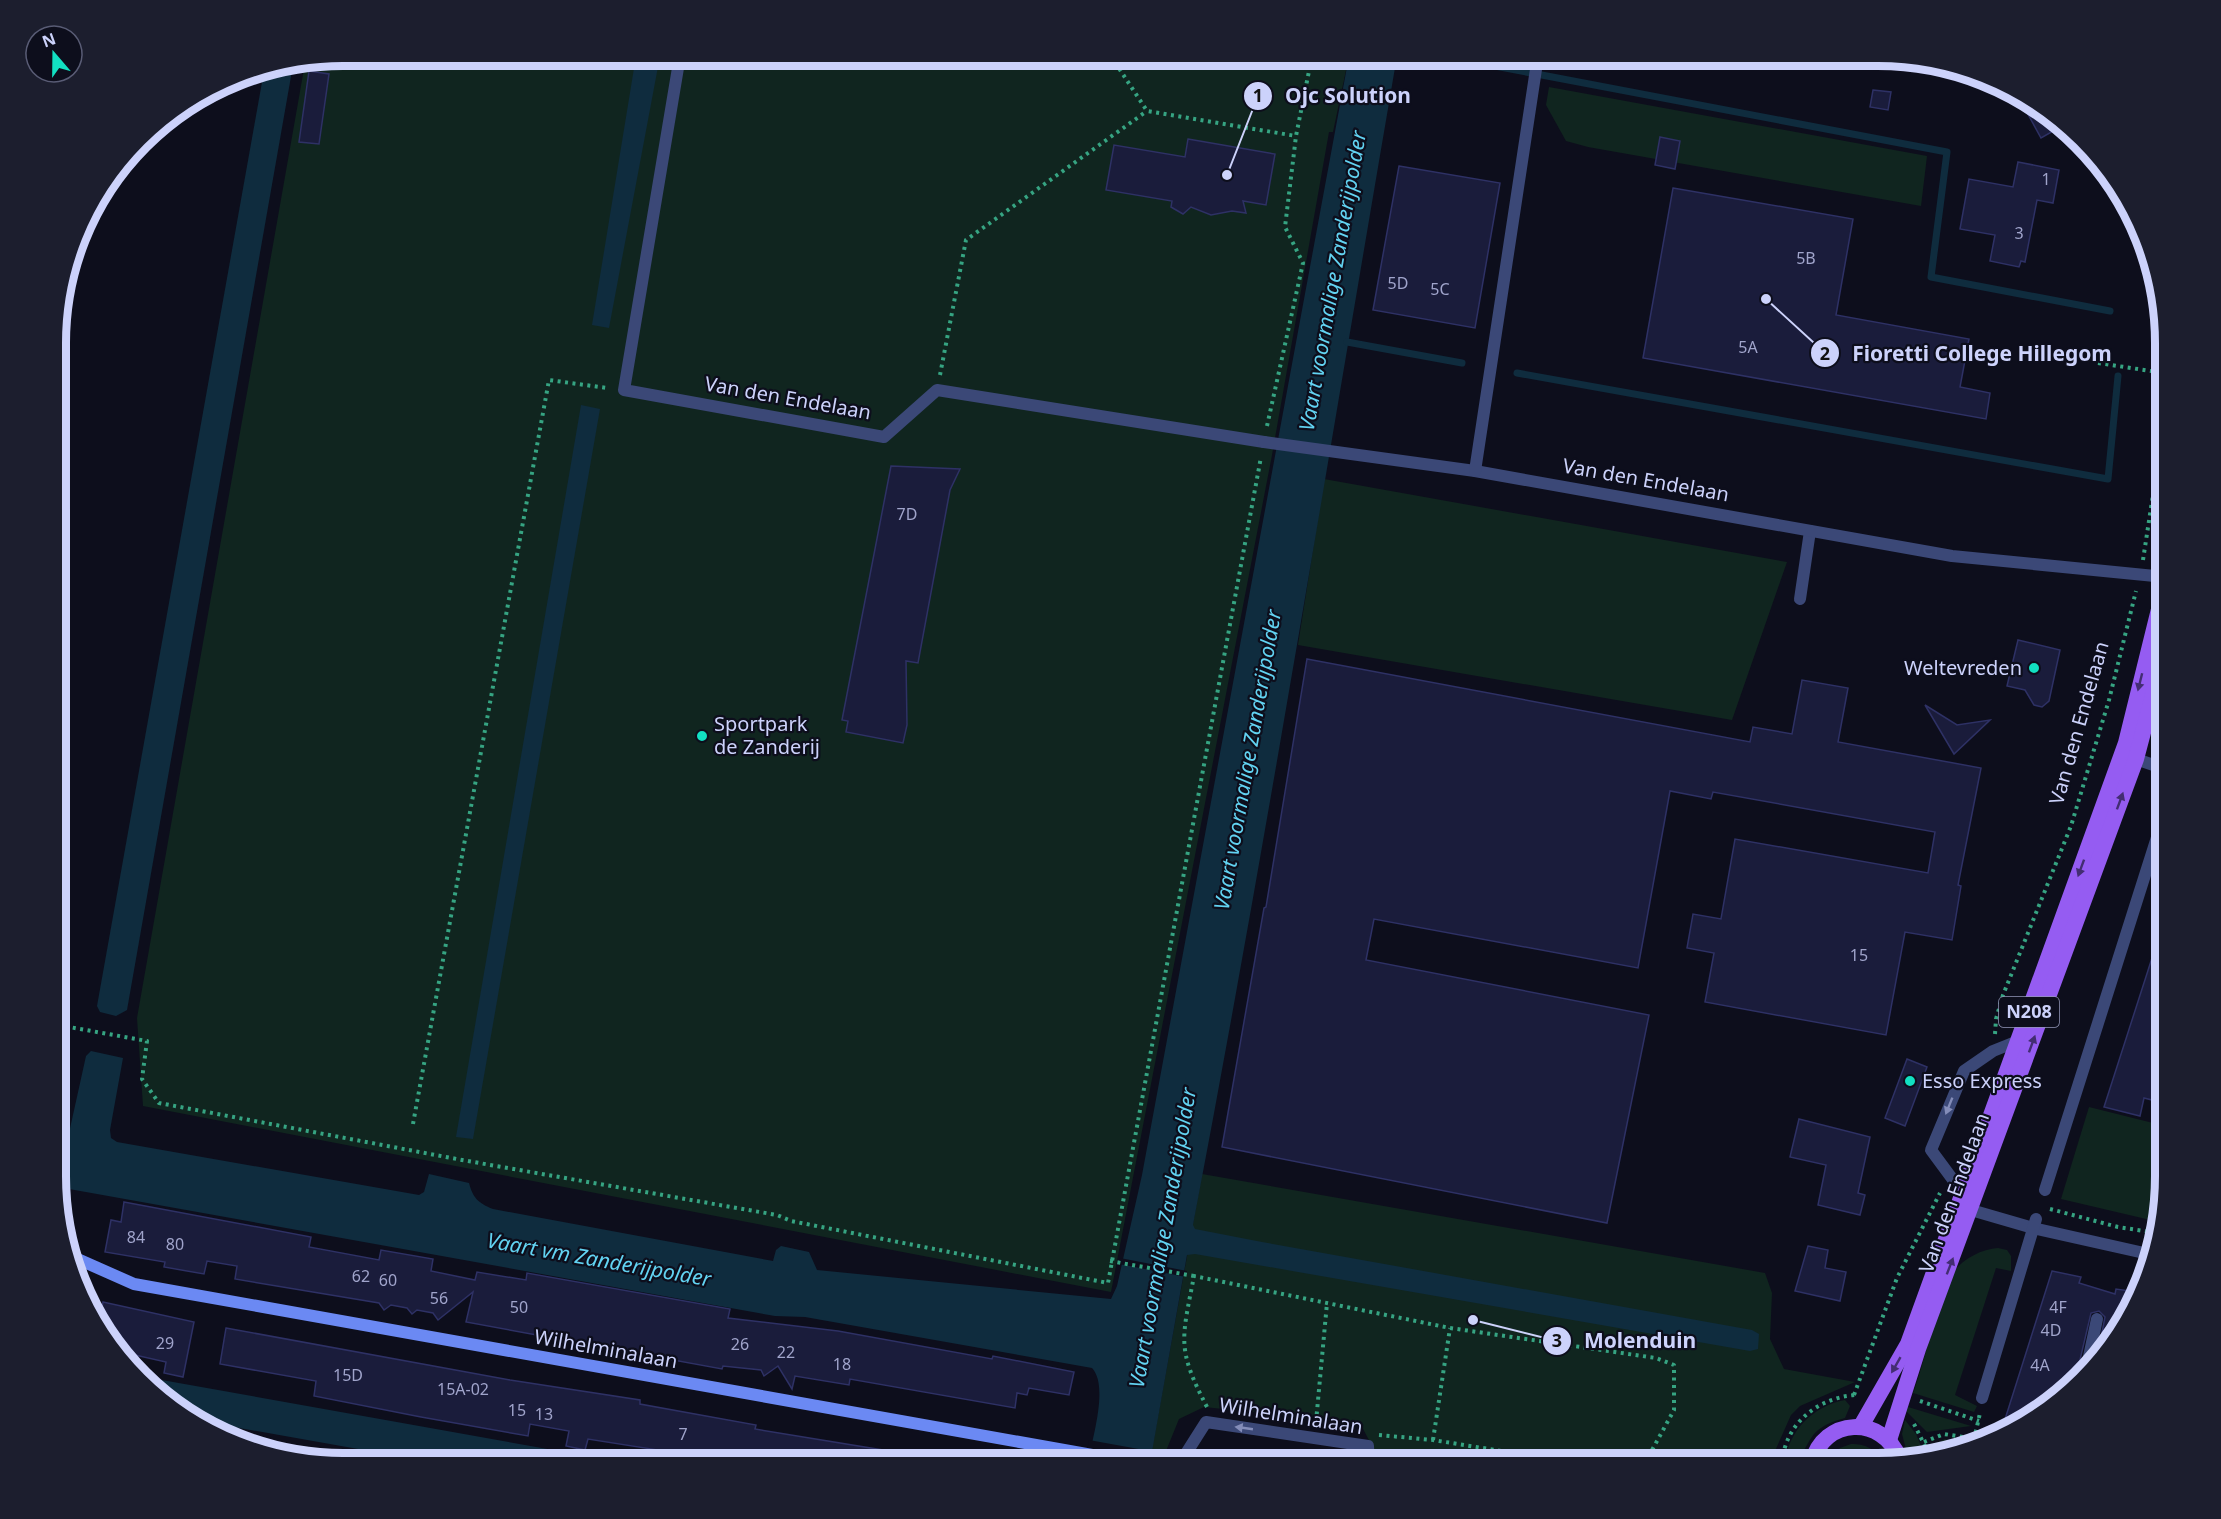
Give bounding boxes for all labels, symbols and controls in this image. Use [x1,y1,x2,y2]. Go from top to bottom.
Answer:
north arrow [24,24,84,84]
text: N [39,27,59,52]
callout: Ojc Solution [1243,76,1423,115]
text: Ojc Solution [1285,81,1411,109]
text: 1 [1253,83,1263,107]
water label: Vaart voormalige Zanderijpolder [1292,127,1373,433]
house number: 1 [2041,168,2051,190]
house number: 3 [2014,222,2024,244]
house number: 5B [1796,247,1816,269]
house number: 5D [1388,272,1408,294]
house number: 5C [1430,278,1450,300]
callout: Fioretti College Hillegom [1810,334,2124,373]
house number: 5A [1738,336,1758,358]
text: Fioretti College Hillegom [1852,339,2112,367]
text: 2 [1820,341,1830,365]
street label: Van den Endelaan [703,370,873,425]
street label: Van den Endelaan [1561,452,1731,507]
house number: 7D [897,503,917,525]
water label: Vaart voormalige Zanderijpolder [1207,606,1288,912]
street label: Van den Endelaan [2042,638,2115,808]
place label: Weltevreden [1904,654,2022,681]
marker: Weltevreden [2027,661,2041,675]
one-way arrow [2135,673,2145,691]
place label: Sportpark de Zanderij [714,710,820,760]
marker: Sportpark de Zanderij [695,729,709,743]
one-way arrow [2116,792,2126,810]
one-way arrow [2075,859,2085,877]
house number: 15 [1850,944,1868,966]
road number: N208 [1999,997,2059,1027]
one-way arrow [2027,1035,2037,1053]
place label: Esso Express [1922,1067,2042,1094]
marker: Esso Express [1903,1074,1917,1088]
water label: Vaart voormalige Zanderijpolder [1122,1084,1203,1390]
one-way arrow [1944,1097,1953,1115]
street label: Van den Endelaan [1912,1109,1995,1277]
house number: 84 [127,1226,145,1248]
water label: Vaart vm Zanderijpolder [485,1226,715,1293]
house number: 80 [166,1233,184,1255]
one-way arrow [1945,1257,1955,1275]
house number: 62 [352,1265,370,1287]
house number: 60 [379,1269,397,1291]
house number: 56 [430,1287,448,1309]
house number: 50 [510,1296,528,1318]
house number: 4F [2049,1296,2067,1318]
house number: 4D [2041,1319,2061,1341]
callout: Molenduin [1542,1322,1708,1361]
street label: Wilhelminalaan [532,1323,680,1374]
text: Molenduin [1584,1326,1696,1354]
text: 3 [1552,1328,1562,1352]
house number: 29 [156,1332,174,1354]
house number: 26 [731,1333,749,1355]
house number: 22 [777,1341,795,1363]
house number: 18 [833,1353,851,1375]
house number: 4A [2030,1354,2050,1376]
one-way arrow [1890,1357,1901,1373]
house number: 15D [333,1364,363,1386]
house number: 15A-02 [437,1378,489,1400]
street label: Wilhelminalaan [1217,1391,1365,1440]
house number: 15 [508,1399,526,1421]
house number: 13 [535,1403,553,1425]
house number: 7 [678,1423,688,1445]
one-way arrow [1234,1423,1253,1432]

